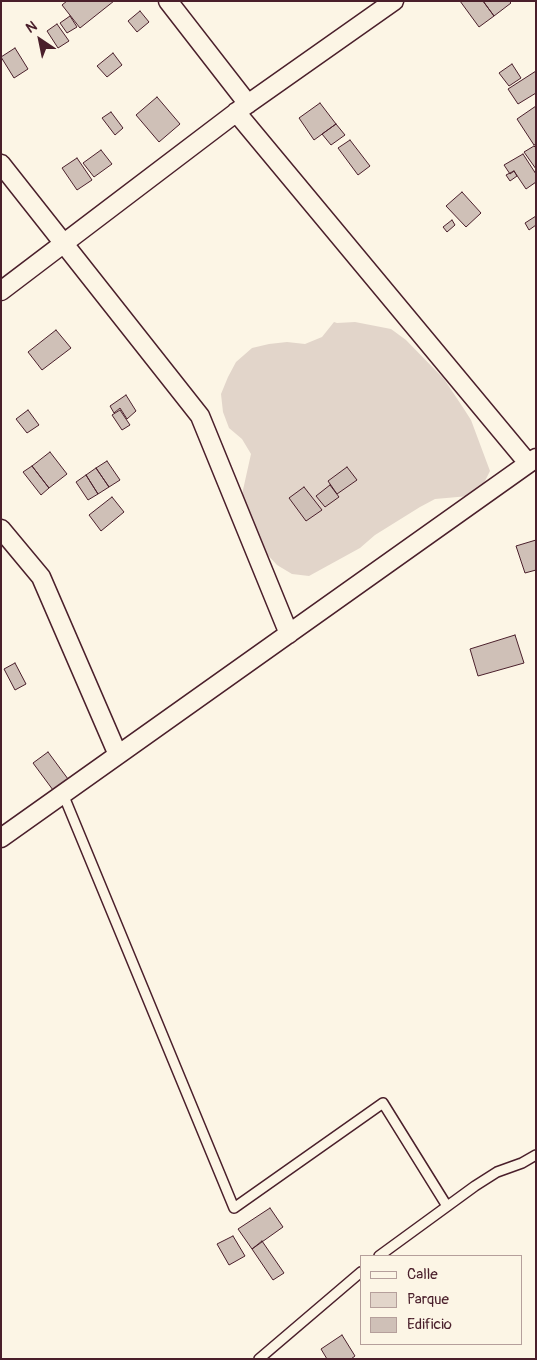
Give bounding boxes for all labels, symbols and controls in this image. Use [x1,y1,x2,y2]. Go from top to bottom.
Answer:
north arrow [15,15,65,65]
text: N [23,17,40,37]
legend [360,1255,522,1345]
text: Calle [407,1265,438,1284]
text: Parque [407,1290,449,1309]
text: Edificio [407,1315,452,1334]

